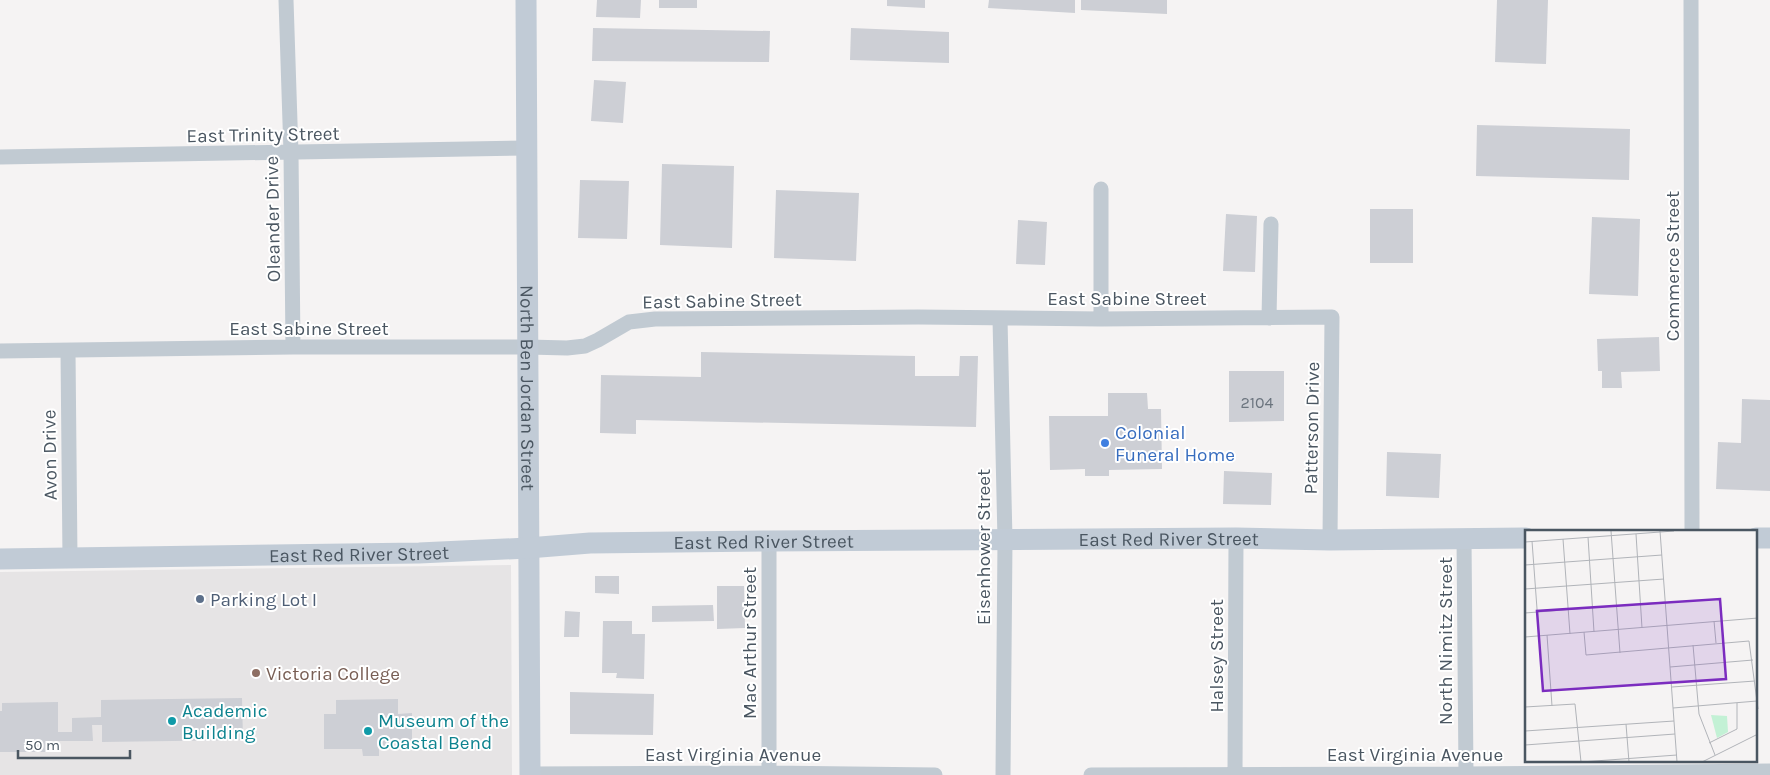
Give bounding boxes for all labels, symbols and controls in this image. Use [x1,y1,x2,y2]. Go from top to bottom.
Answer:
street label: East Trinity Street [186,123,340,147]
street label: Oleander Drive [261,156,285,282]
street label: Commerce Street [1662,191,1684,341]
street label: North Ben Jordan Street [515,285,539,491]
street label: East Sabine Street [1047,288,1207,310]
street label: East Sabine Street [642,289,802,313]
street label: East Sabine Street [229,318,389,340]
street label: Patterson Drive [1300,362,1324,495]
house number: 2104 [1241,393,1274,412]
street label: Avon Drive [38,409,62,501]
place label: Colonial Funeral Home [1115,422,1235,466]
marker: Colonial Funeral Home [1099,437,1111,449]
street label: Eisenhower Street [973,469,995,625]
street label: East Red River Street [1078,528,1259,551]
street label: East Red River Street [673,530,854,554]
inset map [1525,530,1758,762]
street label: East Red River Street [269,542,450,567]
street label: North Nimitz Street [1435,557,1457,725]
street label: Mac Arthur Street [739,567,761,719]
place label: Parking Lot I [210,589,317,611]
marker: Parking Lot I [194,593,206,605]
street label: Halsey Street [1206,599,1228,713]
place label: Victoria College [266,663,400,685]
marker: Victoria College [250,667,262,679]
place label: Academic Building [182,700,267,744]
place label: Museum of the Coastal Bend [378,710,509,754]
marker: Academic Building [166,715,178,727]
marker: Museum of the Coastal Bend [362,725,374,737]
scale bar [18,728,130,760]
text: 50 m [25,736,60,754]
street label: East Virginia Avenue [645,744,821,766]
street label: East Virginia Avenue [1327,744,1503,766]

